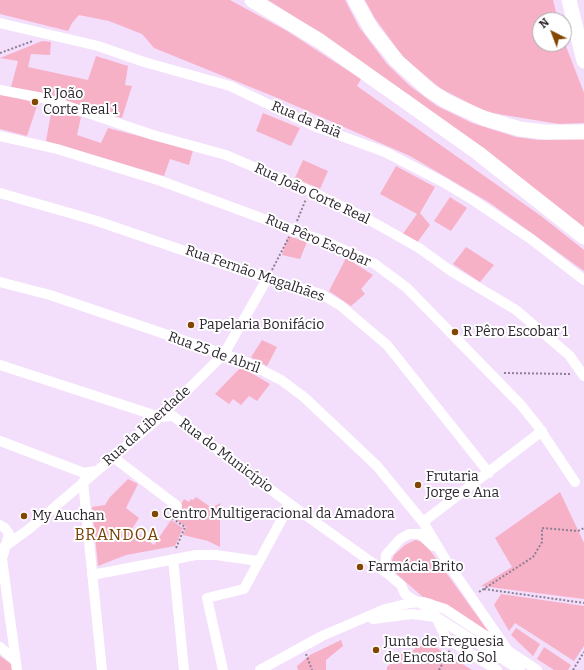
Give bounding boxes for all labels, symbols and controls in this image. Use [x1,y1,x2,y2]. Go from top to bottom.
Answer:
north arrow [532,12,572,52]
text: N [537,16,552,31]
place label: R João Corte Real 1 [43,86,118,118]
marker: R João Corte Real 1 [30,97,40,107]
street label: Rua da Paiã [269,98,343,142]
street label: Rua João Corte Real [252,160,372,228]
street label: Rua Pêro Escobar [263,211,373,271]
street label: Rua Fernão Magalhães [183,242,327,306]
place label: Papelaria Bonifácio [199,317,324,333]
marker: Papelaria Bonifácio [186,320,196,330]
place label: R Pêro Escobar 1 [463,324,568,340]
marker: R Pêro Escobar 1 [450,327,460,337]
street label: Rua 25 de Abril [166,329,262,377]
street label: Rua da Liberdade [100,382,194,470]
street label: Rua do Município [176,415,276,497]
place label: Frutaria Jorge e Ana [426,469,499,502]
marker: Frutaria Jorge e Ana [413,480,423,490]
place label: Centro Multigeracional da Amadora [163,506,395,522]
place label: My Auchan [32,508,105,524]
marker: Centro Multigeracional da Amadora [150,509,160,519]
marker: My Auchan [19,511,29,521]
district label: BRANDOA [74,526,160,546]
place label: Farmácia Brito [368,559,463,575]
marker: Farmácia Brito [355,562,365,572]
place label: Junta de Freguesia de Encosta do Sol [384,634,504,666]
marker: Junta de Freguesia de Encosta do Sol [371,645,381,655]

